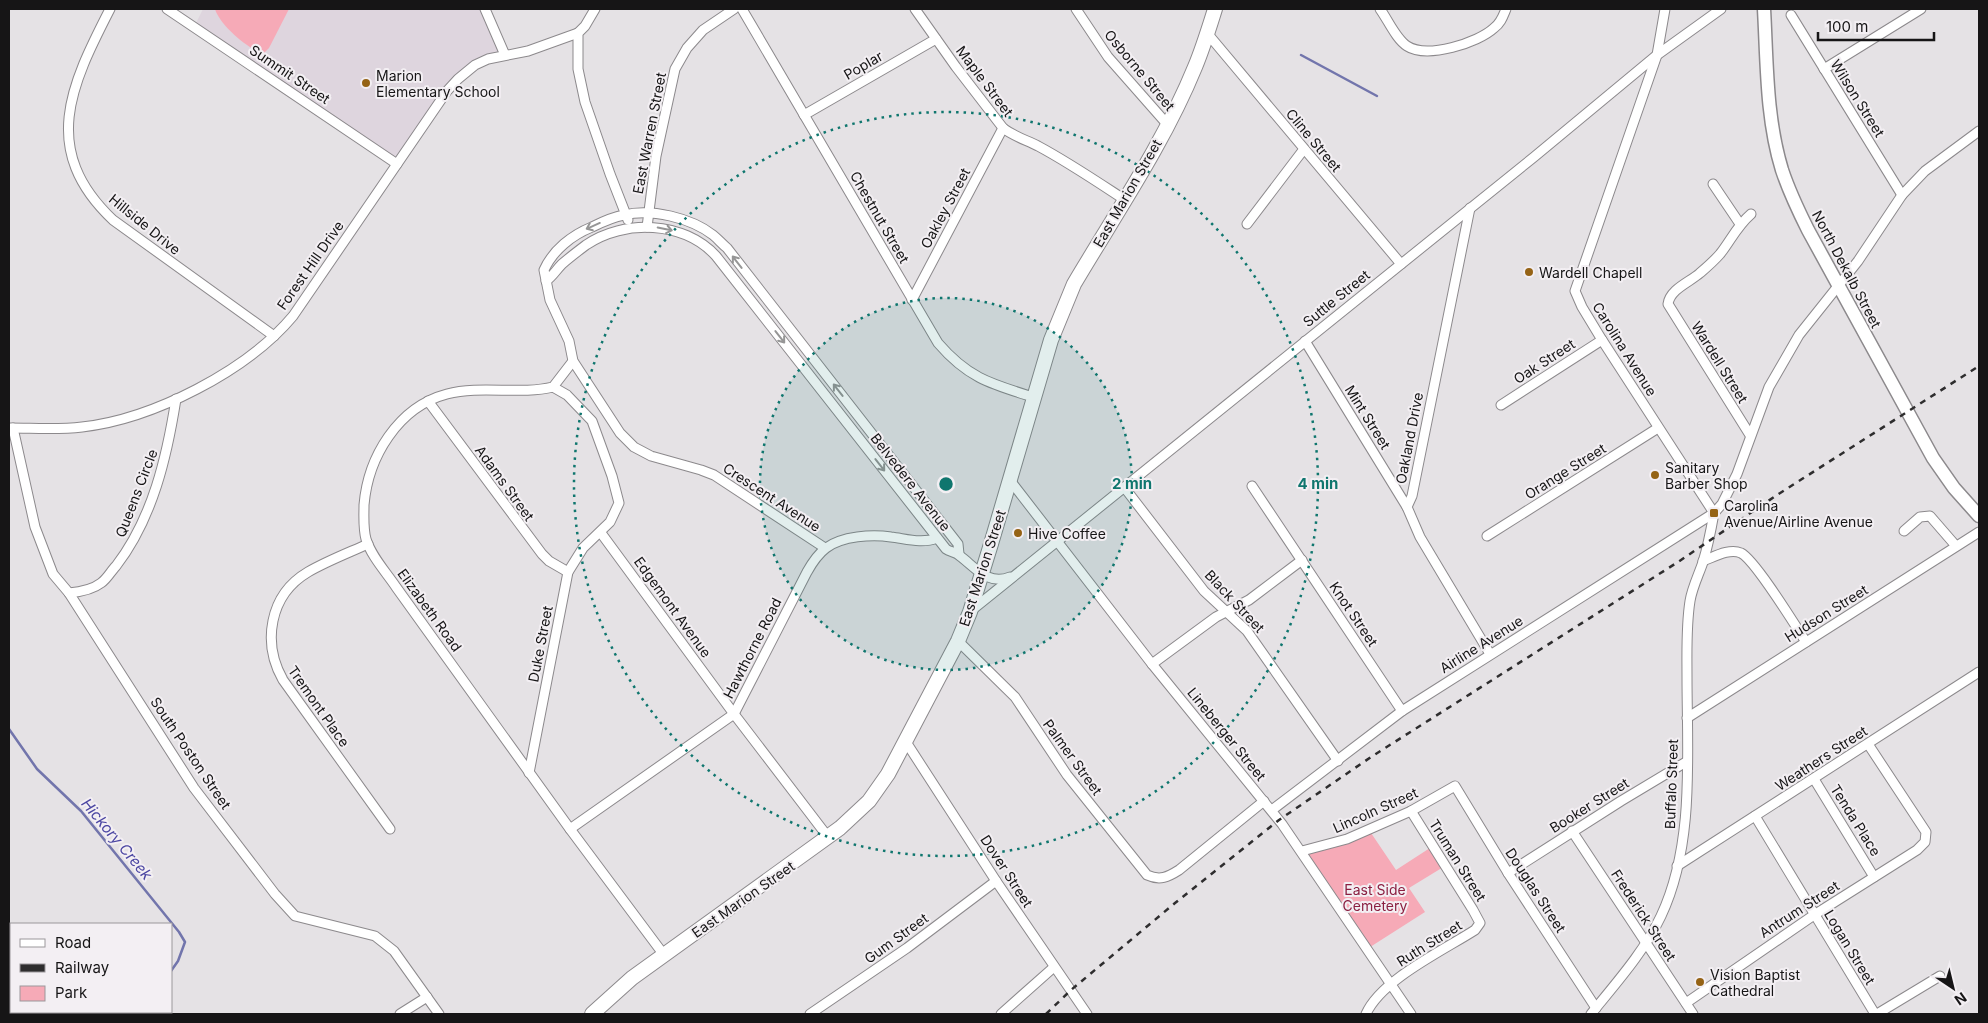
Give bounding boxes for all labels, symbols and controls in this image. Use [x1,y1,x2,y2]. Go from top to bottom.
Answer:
scale bar [1818,10,1934,42]
text: 100 m [1826,17,1868,36]
street label: Osborne Street [1101,26,1179,114]
street label: Summit Street [247,41,334,107]
street label: Maple Street [953,42,1017,120]
street label: Poplar [840,47,886,83]
street label: Wilson Street [1827,56,1889,140]
place label: Marion Elementary School [376,67,500,100]
street label: East Warren Street [629,70,669,195]
marker: Marion Elementary School [360,77,372,89]
street label: Cline Street [1283,105,1345,175]
street label: East Marion Street [1089,136,1165,250]
street label: Oakley Street [917,164,974,251]
street label: Chestnut Street [847,168,913,266]
street label: Hillside Drive [106,190,184,258]
street label: North Dekalb Street [1809,207,1885,331]
street label: Forest Hill Drive [273,217,347,313]
one-way arrow [586,222,601,232]
one-way arrow [656,225,672,235]
one-way arrow [732,256,743,269]
place label: Wardell Chapell [1539,264,1642,281]
street label: Suttle Street [1299,266,1373,330]
marker: Wardell Chapell [1523,266,1535,278]
street label: Carolina Avenue [1589,299,1661,399]
street label: Wardell Street [1688,318,1752,406]
one-way arrow [775,330,786,343]
street label: Oak Street [1510,335,1578,387]
street label: Mint Street [1342,382,1395,453]
one-way arrow [832,383,843,396]
street label: Oakland Drive [1392,391,1426,485]
street label: Belvedere Avenue [867,430,955,534]
street label: Orange Street [1521,439,1609,503]
street label: Adams Street [472,442,538,524]
street label: Queens Circle [111,446,161,540]
one-way arrow [875,458,886,471]
street label: Crescent Avenue [720,459,824,535]
place label: Sanitary Barber Shop [1665,459,1748,492]
marker: Sanitary Barber Shop [1649,469,1661,481]
text: 2 min [1112,474,1152,493]
text: 4 min [1298,474,1338,493]
centre of rings [937,475,955,493]
place label: Carolina Avenue/Airline Avenue [1724,497,1873,530]
street label: East Marion Street [955,507,1009,628]
marker: Carolina Avenue/Airline Avenue [1708,507,1720,519]
place label: Hive Coffee [1028,525,1106,542]
marker: Hive Coffee [1012,527,1024,539]
street label: Edgemont Avenue [631,553,715,661]
street label: Elizabeth Road [394,565,466,655]
street label: Black Street [1202,566,1269,636]
street label: Knot Street [1326,579,1382,650]
street label: Hudson Street [1781,580,1871,645]
street label: Hawthorne Road [719,595,785,701]
street label: Duke Street [524,604,556,684]
street label: Airline Avenue [1436,612,1526,676]
street label: Tremont Place [285,662,353,750]
street label: Lineberger Street [1184,684,1270,784]
street label: South Poston Street [147,694,235,813]
street label: Palmer Street [1040,716,1106,798]
street label: Weathers Street [1772,722,1871,794]
street label: Buffalo Street [1661,738,1681,829]
street label: Booker Street [1546,774,1632,836]
street label: Tenda Place [1827,781,1885,859]
street label: Lincoln Street [1330,784,1420,836]
water label: Hickory Creek [77,794,157,884]
street label: Truman Street [1426,816,1490,905]
street label: Dover Street [977,832,1037,911]
street label: Douglas Street [1502,845,1570,936]
street label: East Marion Street [688,857,798,941]
street label: Frederick Street [1608,866,1680,964]
street label: Antrum Street [1756,877,1842,941]
park label: East Side Cemetery [1343,881,1408,914]
street label: Logan Street [1821,906,1879,988]
street label: Gum Street [861,909,931,967]
street label: Ruth Street [1393,916,1465,970]
legend [10,923,172,1013]
text: Road [55,933,91,952]
text: Railway [55,958,110,977]
north arrow [1928,963,1978,1013]
place label: Vision Baptist Cathedral [1710,966,1800,999]
marker: Vision Baptist Cathedral [1694,976,1706,988]
text: Park [55,983,88,1002]
text: N [1951,989,1970,1009]

